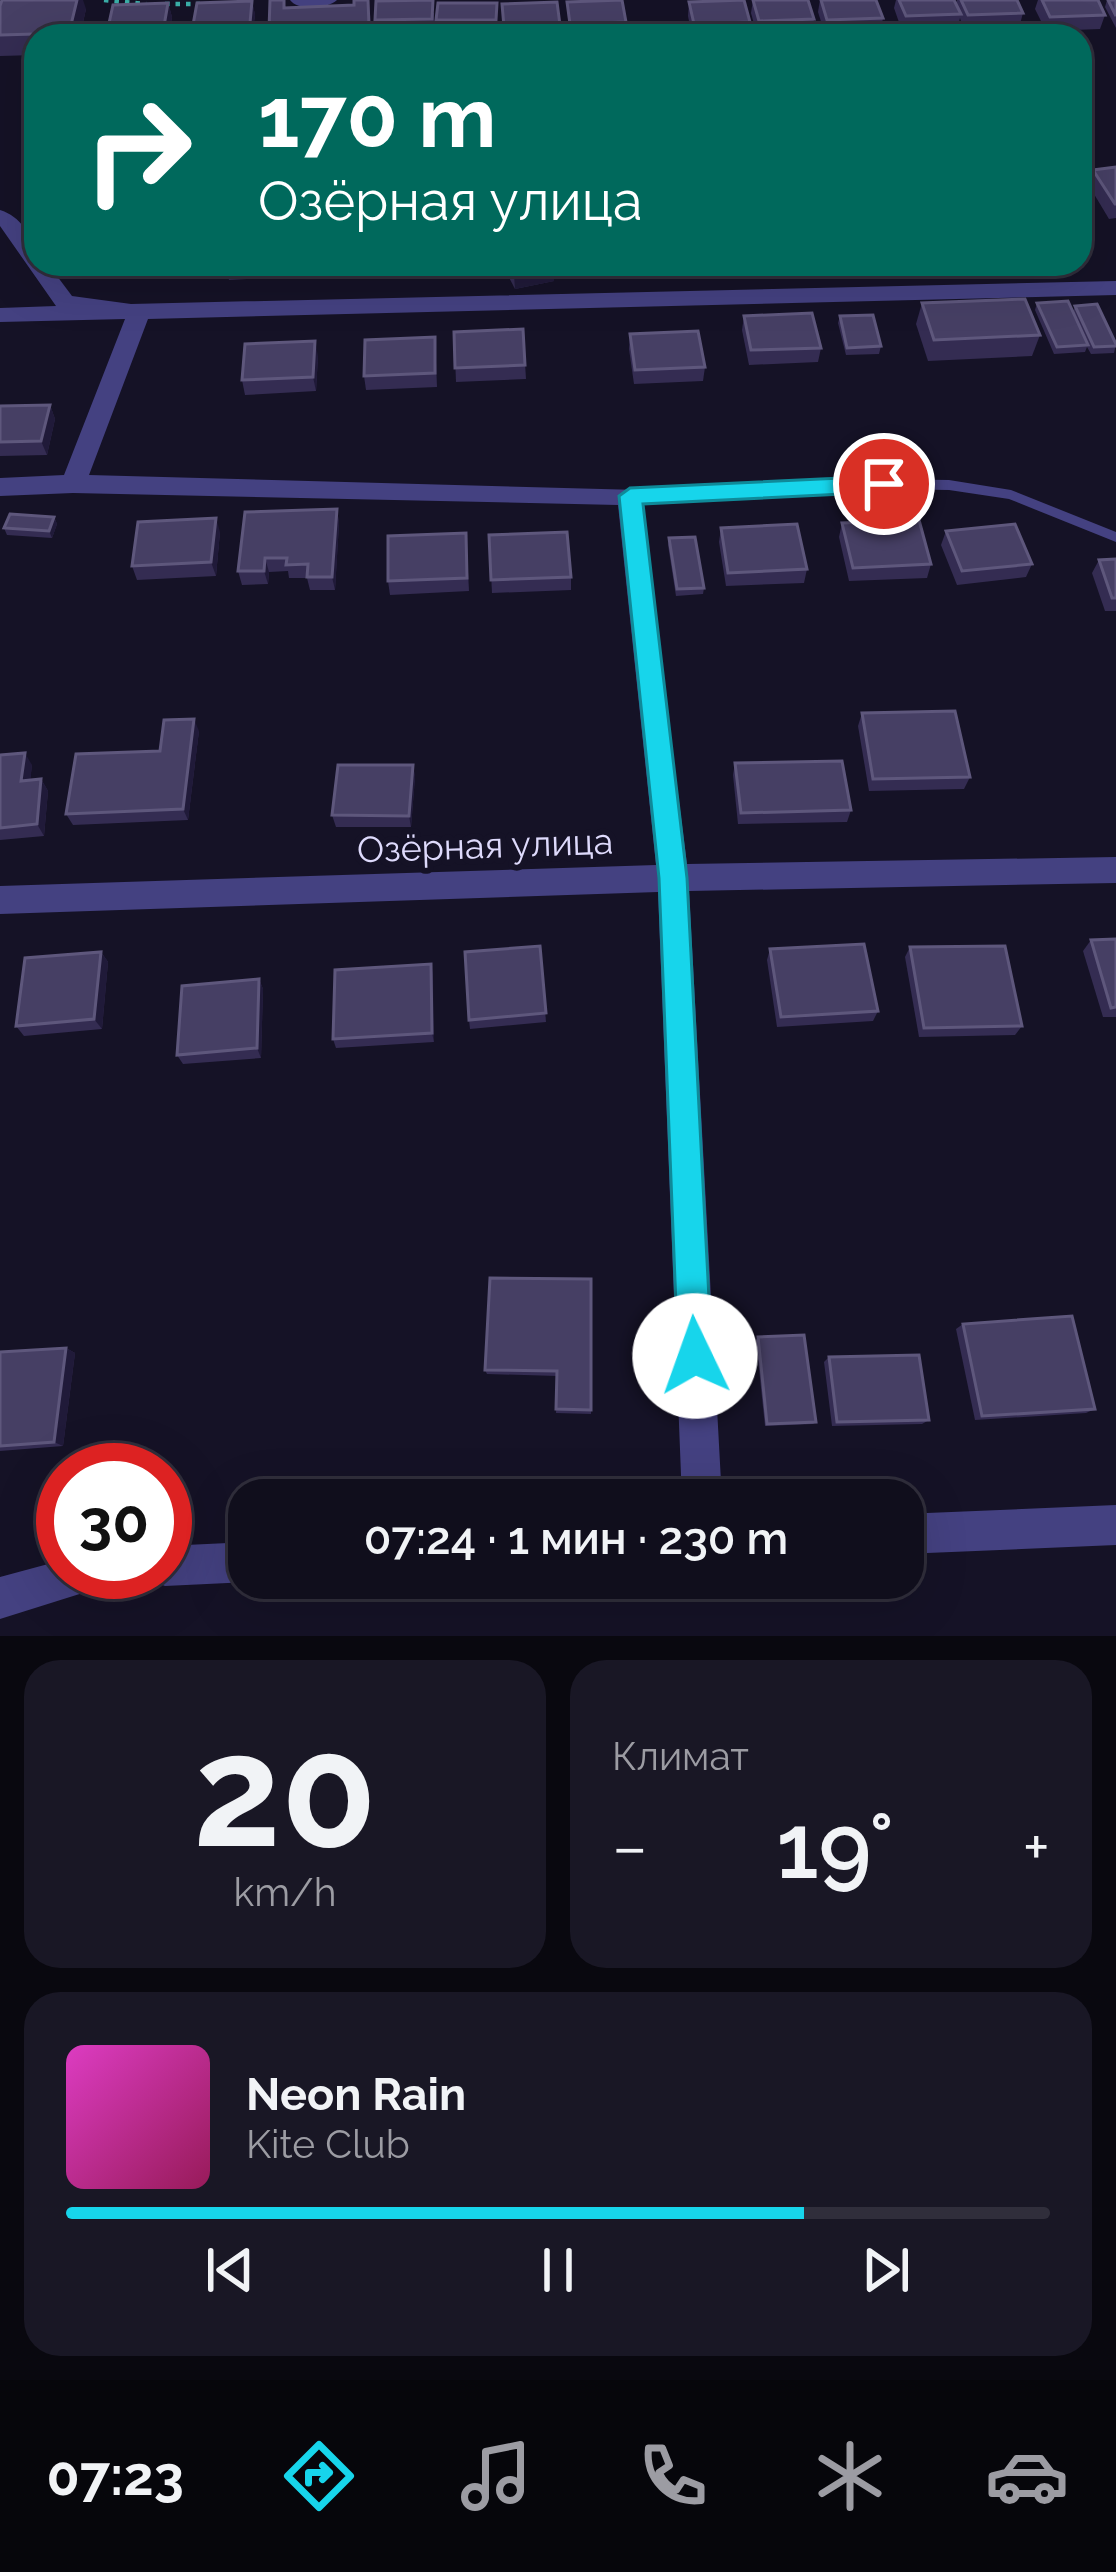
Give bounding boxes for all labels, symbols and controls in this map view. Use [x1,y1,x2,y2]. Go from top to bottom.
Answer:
text: 170 m [258,68,497,167]
icon: right [60,72,216,228]
text: Озёрная улица [258,169,642,233]
pin [833,433,935,535]
icon: arrive [851,451,917,517]
street label: Озёрная улица [356,820,614,870]
position arrow [632,1293,758,1419]
speed limit sign: 30 [36,1443,192,1599]
text: 07:24 · 1 мин · 230 m [364,1512,788,1565]
text: 20 [193,1699,377,1883]
text: Климат [612,1733,749,1779]
text: 19° [776,1793,894,1899]
text: − [612,1808,648,1885]
text: + [1023,1808,1050,1885]
text: km/h [234,1869,336,1915]
text: Neon Rain [246,2068,466,2121]
text: Kite Club [246,2121,410,2167]
icon: previous [197,2237,263,2303]
icon: pause [525,2237,591,2303]
icon: next [853,2237,919,2303]
icon: directions [277,2434,361,2518]
icon: music [454,2434,538,2518]
icon: phone [631,2434,715,2518]
icon: climate [808,2434,892,2518]
icon: car [985,2434,1069,2518]
text: 07:23 [47,2444,184,2508]

